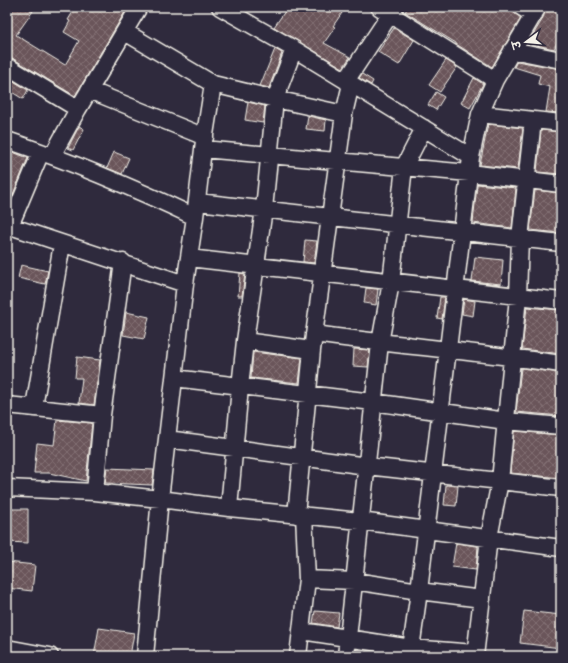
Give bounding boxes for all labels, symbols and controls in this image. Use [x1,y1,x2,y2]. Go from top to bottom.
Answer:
north arrow [506,22,546,62]
text: उ [508,38,524,51]

